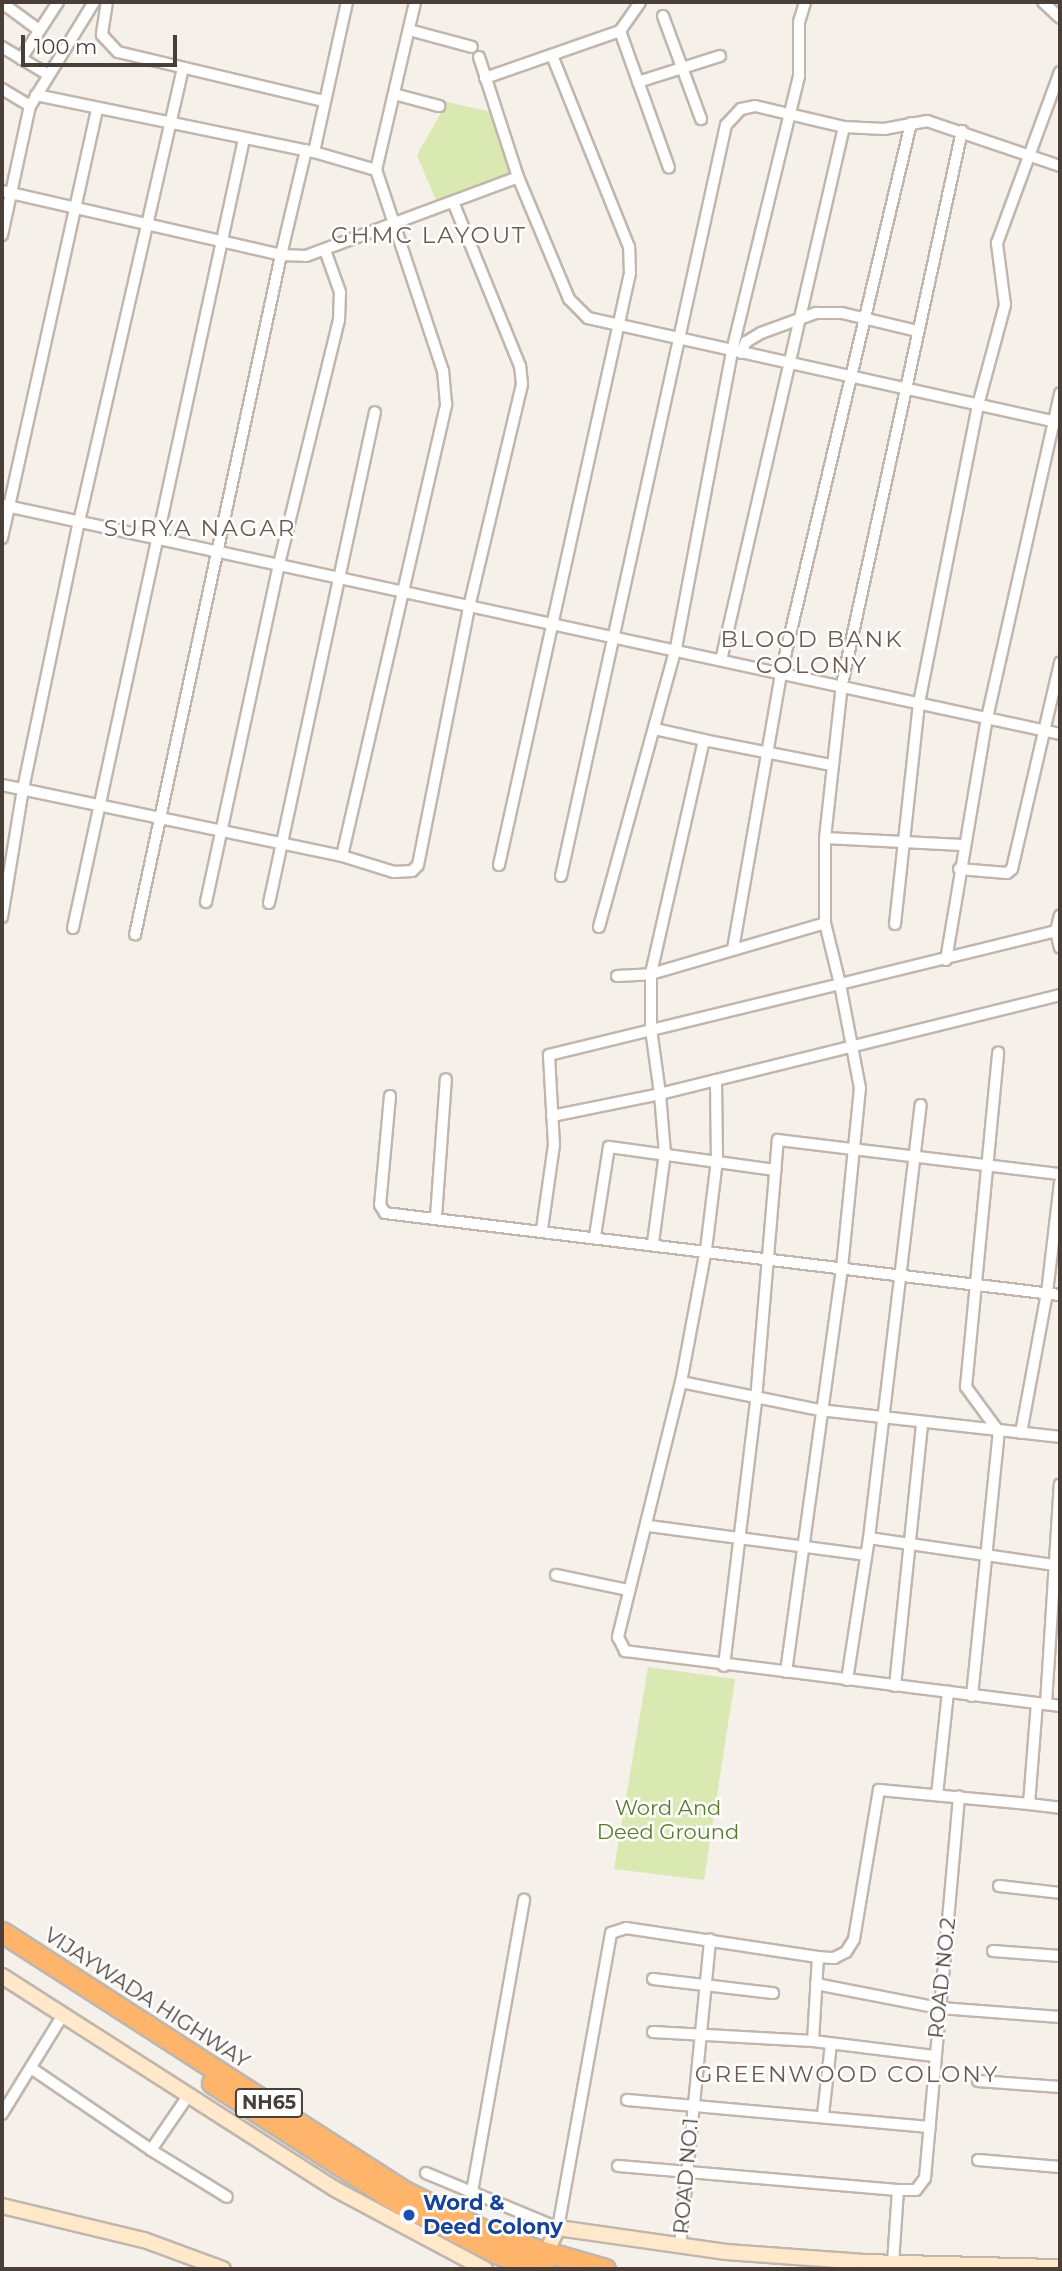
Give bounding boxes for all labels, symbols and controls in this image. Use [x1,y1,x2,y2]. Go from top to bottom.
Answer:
scale bar [24,21,180,65]
text: 100 m [34,34,97,59]
district label: GHMC LAYOUT [332,221,526,249]
district label: SURYA NAGAR [105,514,295,542]
district label: BLOOD BANK COLONY [722,625,902,679]
park label: Word And Deed Ground [597,1795,739,1845]
street label: ROAD NO.2 [923,1916,961,2040]
street label: VIJAYWADA HIGHWAY [40,1922,254,2074]
district label: GREENWOOD COLONY [697,2060,997,2088]
road number: NH65 [234,2088,304,2118]
street label: ROAD NO.1 [668,2117,704,2235]
place label: Word & Deed Colony [423,2190,563,2240]
marker: Word & Deed Colony [401,2207,417,2223]

